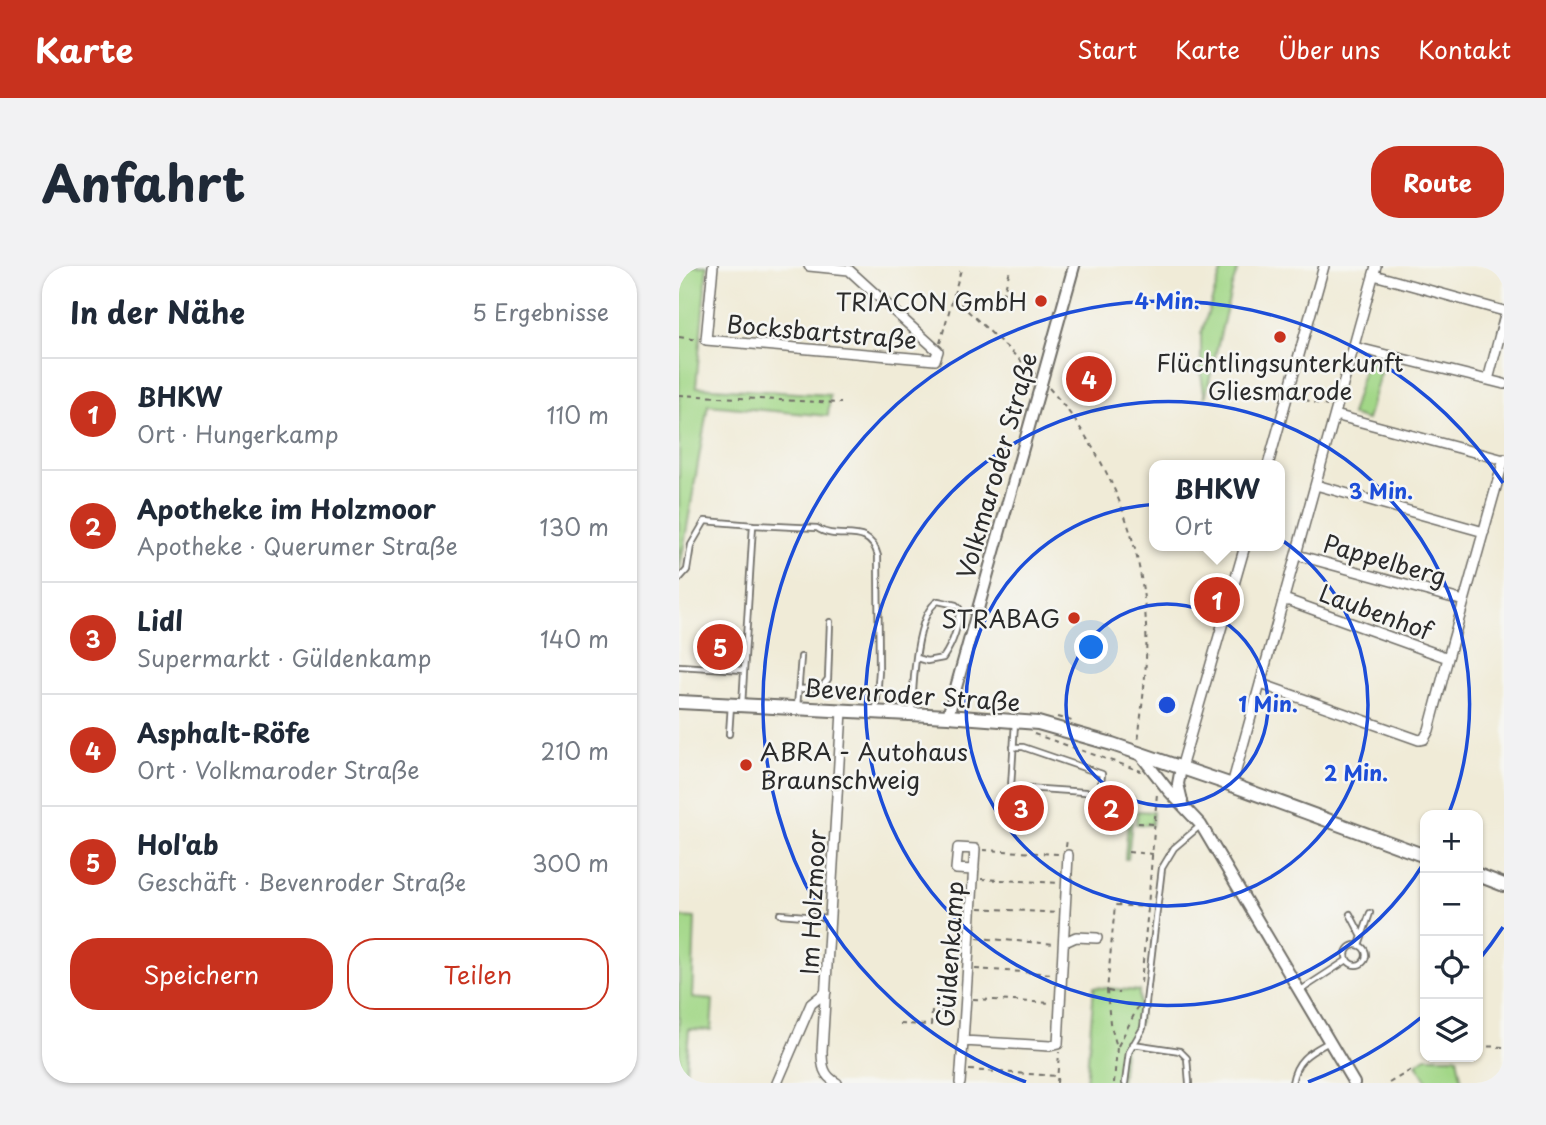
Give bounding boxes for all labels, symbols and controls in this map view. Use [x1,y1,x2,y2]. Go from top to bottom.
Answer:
text: Karte [35,24,133,74]
text: Start [1077,31,1137,67]
text: Karte [1175,31,1240,67]
text: Über uns [1278,31,1380,67]
text: Kontakt [1418,31,1511,67]
text: Anfahrt [42,145,245,219]
button: Route [1371,146,1504,218]
place label: TRIACON GmbH [836,283,1027,319]
text: 4 Min. [1135,284,1199,316]
text: In der Nähe [70,289,245,334]
marker: TRIACON GmbH [1033,293,1049,309]
text: 5 Ergebnisse [472,294,609,329]
street label: Bocksbartstraße [725,305,919,357]
marker: Flüchtlingsunterkunft Gliesmarode [1272,329,1288,345]
place label: Flüchtlingsunterkunft Gliesmarode [1156,344,1404,408]
street label: Volkmaroder Straße [946,348,1046,582]
pin: 4 [1066,353,1112,405]
text: BHKW [137,377,222,416]
text: 1 [88,397,99,432]
text: 110 m [547,397,609,432]
text: Ort · Hungerkamp [137,416,339,451]
popup [1149,460,1285,551]
text: BHKW [1174,469,1260,508]
text: 3 Min. [1349,474,1413,506]
text: Apotheke im Holzmoor [137,489,436,528]
text: Ort [1174,508,1213,543]
text: 2 [85,509,101,544]
text: 130 m [539,509,609,544]
street label: Pappelberg [1319,524,1451,594]
text: Apotheke · Querumer Straße [137,528,458,563]
pin: 1 [1194,574,1240,626]
street label: Laubenhof [1314,574,1439,649]
place label: STRABAG [941,600,1060,636]
text: Lidl [137,601,183,640]
marker: STRABAG [1066,610,1082,626]
text: 3 [85,621,101,656]
text: 140 m [540,621,609,656]
pin: 5 [697,621,743,673]
your location [1074,630,1108,664]
text: Supermarkt · Güldenkamp [137,640,431,675]
street label: Bevenroder Straße [802,668,1022,720]
text: 1 Min. [1238,687,1298,719]
centre of rings [1155,693,1179,717]
text: Asphalt-Röfe [137,713,310,752]
text: 4 [85,733,101,768]
text: 210 m [541,733,609,768]
place label: ABRA - Autohaus Braunschweig [760,733,968,797]
text: Ort · Volkmaroder Straße [137,752,419,787]
text: 2 Min. [1324,756,1388,788]
marker: ABRA - Autohaus Braunschweig [738,757,754,773]
pin: 3 [998,782,1044,834]
pin: 2 [1088,782,1134,834]
map controls [1420,810,1483,1062]
button: + [1420,810,1483,873]
text: Hol'ab [137,825,219,864]
street label: Im Holzmoor [790,828,834,976]
text: 5 [86,845,100,880]
text: 300 m [532,845,609,880]
text: Geschäft · Bevenroder Straße [137,864,466,899]
button: − [1420,873,1483,936]
street label: Güldenkamp [926,880,972,1028]
button: locate [1420,936,1483,999]
button: Speichern [70,938,333,1010]
button: Teilen [347,938,609,1010]
button: layers [1420,999,1483,1062]

